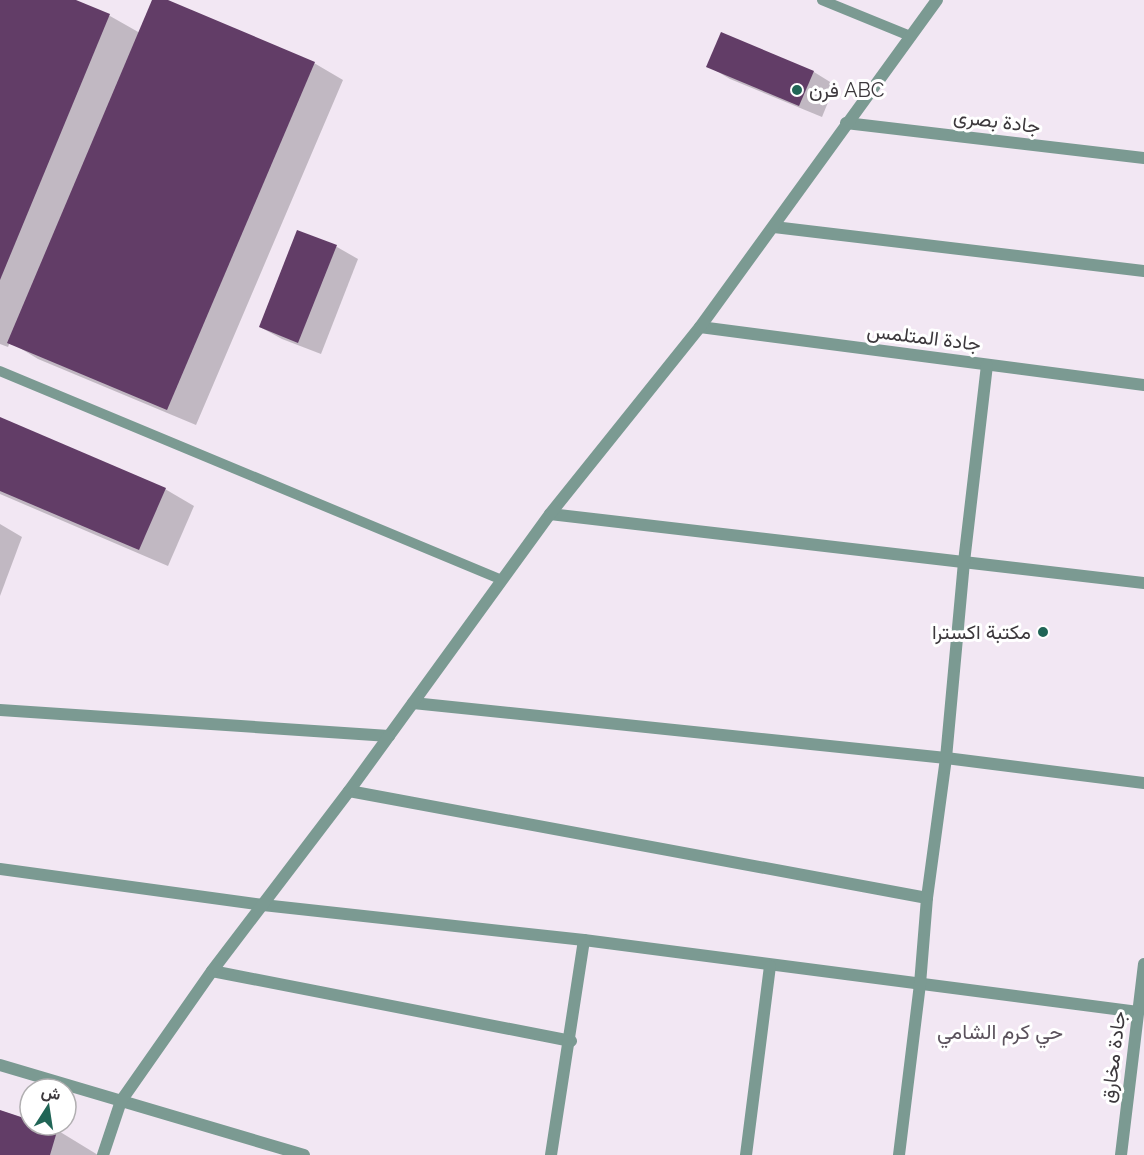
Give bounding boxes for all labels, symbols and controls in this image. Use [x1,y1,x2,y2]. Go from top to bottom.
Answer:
place label: فرن ABC [809,78,885,103]
marker: فرن ABC [790,83,804,97]
street label: جادة بصرى [952,104,1042,139]
street label: جادة المتلمس [866,318,982,356]
place label: مكتبة اكسترا [932,620,1031,645]
marker: مكتبة اكسترا [1036,625,1050,639]
street label: جادة مخارق [1095,1010,1132,1104]
district label: حي كرم الشامي [937,1019,1063,1049]
north arrow [18,1077,78,1137]
text: ش [40,1082,62,1104]

